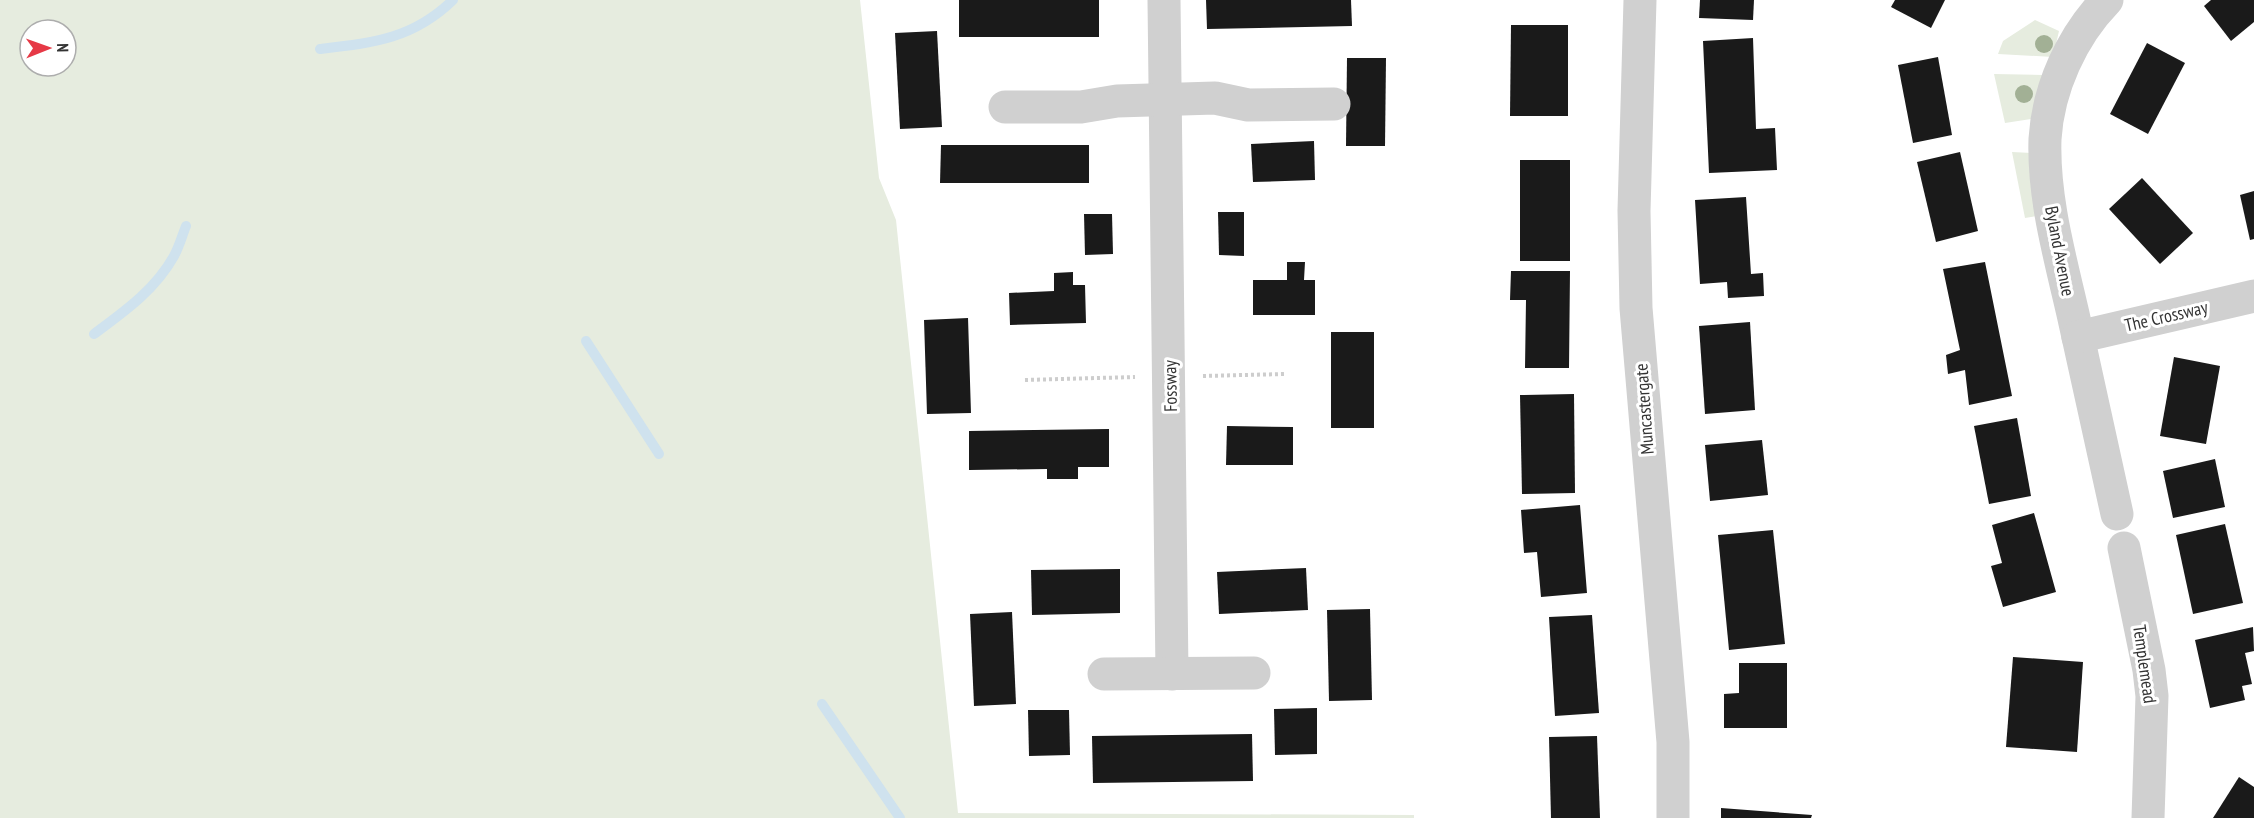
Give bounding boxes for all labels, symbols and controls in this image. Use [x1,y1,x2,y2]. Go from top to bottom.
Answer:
north arrow [18,18,78,78]
text: N [53,43,73,52]
street label: Byland Avenue [2040,204,2080,298]
street label: The Crossway [2122,295,2210,337]
street label: Fossway [1158,360,1182,412]
street label: Muncastergate [1629,363,1659,455]
street label: Templemead [2128,623,2162,705]

